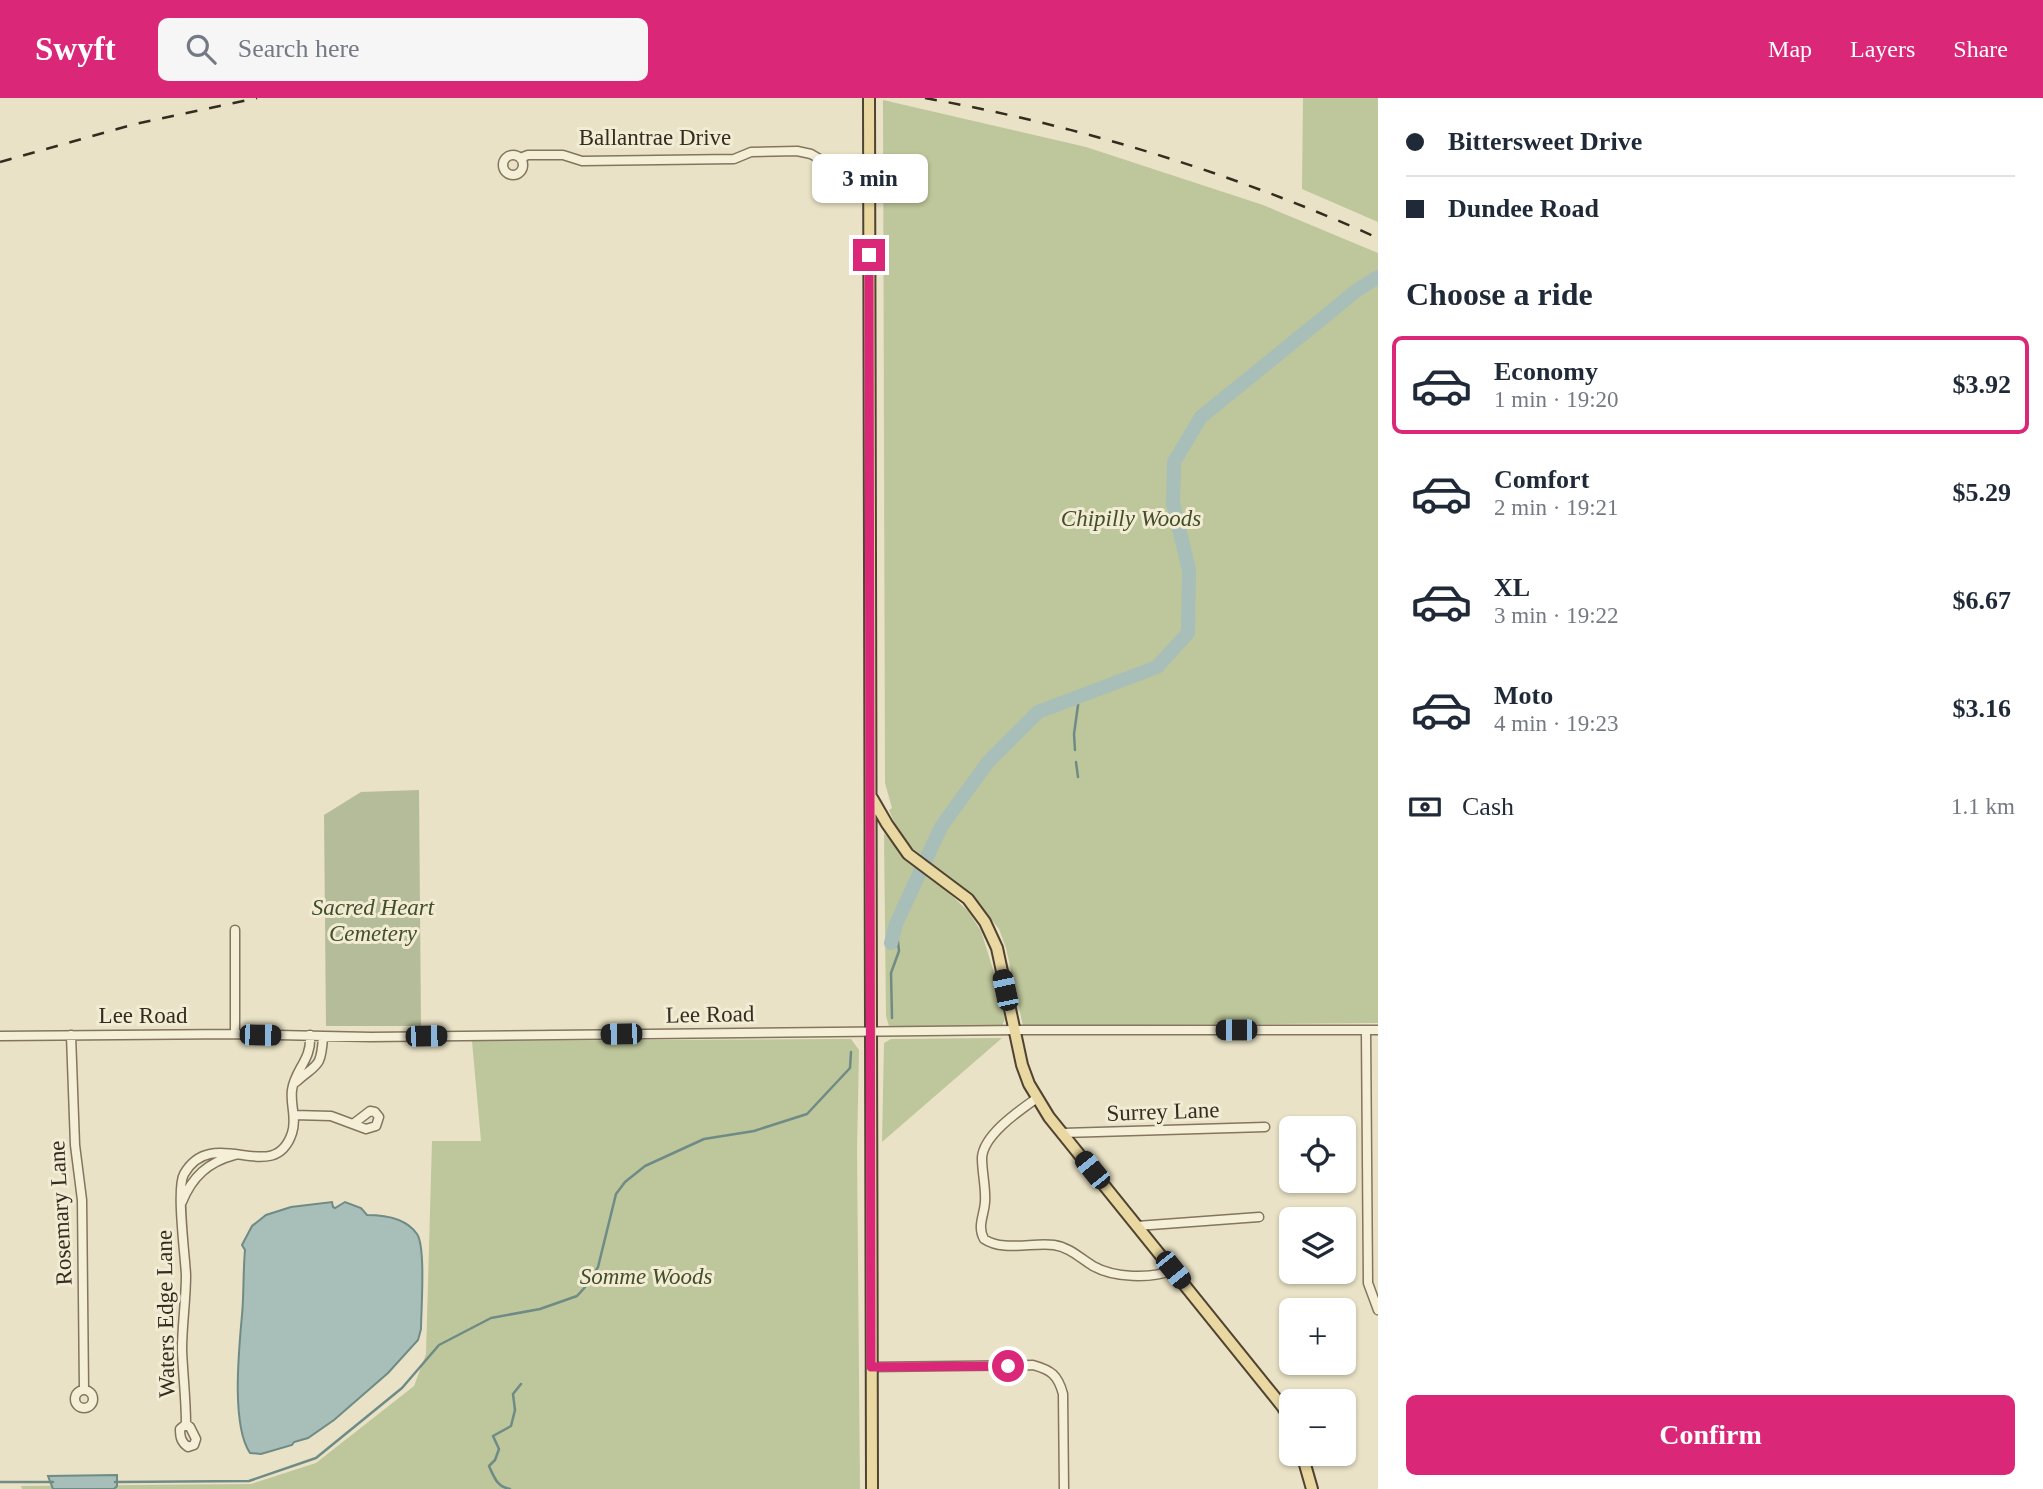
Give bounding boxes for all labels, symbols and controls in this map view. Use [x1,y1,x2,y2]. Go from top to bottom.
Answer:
search box [158,18,648,81]
icon: search [182,30,220,68]
text: Swyft [35,31,116,67]
text: Search here [238,34,360,63]
text: Map [1768,36,1812,62]
text: Layers [1850,36,1915,62]
text: Share [1953,36,2008,62]
street label: Ballantrae Drive [579,125,731,150]
text: Bittersweet Drive [1448,127,1642,156]
callout: 3 min [811,153,927,202]
text: 3 min [842,166,898,191]
text: Dundee Road [1448,194,1599,223]
route end [853,239,885,271]
text: Choose a ride [1406,276,1593,312]
icon: car [1410,354,1473,417]
text: Economy [1494,357,1598,386]
text: $3.92 [1953,370,2011,399]
text: 1 min · 19:20 [1494,387,1619,412]
icon: car [1410,462,1473,525]
text: Comfort [1494,465,1589,494]
text: $5.29 [1953,478,2011,507]
text: 2 min · 19:21 [1494,495,1619,520]
park label: Chipilly Woods [1061,506,1201,531]
icon: car [1410,570,1473,633]
text: XL [1494,573,1530,602]
text: $6.67 [1953,586,2011,615]
text: 3 min · 19:22 [1494,603,1619,628]
icon: car [1410,678,1473,741]
text: Moto [1494,681,1553,710]
text: $3.16 [1953,694,2011,723]
text: 4 min · 19:23 [1494,711,1619,736]
icon: cash [1406,788,1444,826]
text: Cash [1462,792,1514,821]
text: 1.1 km [1951,794,2015,819]
park label: Sacred Heart Cemetery [312,895,435,946]
car [991,967,1020,1013]
street label: Lee Road [665,1001,755,1028]
street label: Lee Road [99,1003,188,1028]
car [1216,1020,1258,1041]
car [600,1023,643,1045]
car [239,1024,282,1046]
car [405,1025,448,1047]
street label: Surrey Lane [1106,1097,1220,1126]
map controls [1279,1116,1356,1466]
button: locate [1279,1116,1356,1193]
street label: Rosemary Lane [44,1140,77,1286]
car [1071,1147,1114,1193]
button: layers [1279,1207,1356,1284]
street label: Waters Edge Lane [152,1230,179,1398]
car [1152,1247,1195,1293]
park label: Somme Woods [580,1264,712,1289]
button: + [1279,1298,1356,1375]
route start [992,1350,1024,1382]
button: − [1279,1389,1356,1466]
button: Confirm [1406,1395,2015,1475]

